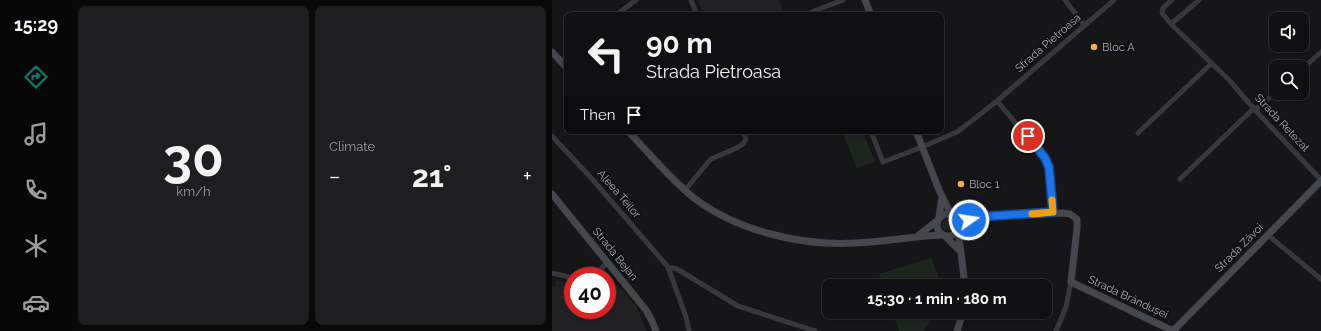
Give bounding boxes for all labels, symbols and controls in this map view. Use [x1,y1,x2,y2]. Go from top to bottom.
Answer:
street label: Strada Pietroasa [1013,11,1083,75]
map controls [1269,12,1309,100]
button: sound [1269,12,1309,52]
text: 15:29 [14,14,58,35]
text: 90 m [646,27,712,60]
icon: left [580,28,632,80]
place label: Bloc A [1102,41,1135,54]
marker: Bloc A [1089,42,1099,52]
button: search [1269,60,1309,100]
text: Strada Pietroasa [646,61,781,82]
icon: directions [22,63,50,91]
street label: Strada Retezat [1252,91,1312,155]
icon: arrive [623,104,645,126]
text: Then [580,106,615,124]
pin [1011,119,1045,153]
icon: music [22,120,50,148]
icon: arrive [1017,125,1039,147]
text: 30 [163,127,224,188]
text: Climate [329,139,375,154]
text: 21° [412,159,452,194]
text: − [329,163,341,189]
text: + [523,163,532,189]
street label: Aleea Teilor [595,167,644,221]
icon: phone [22,176,50,204]
place label: Bloc 1 [969,178,1000,191]
marker: Bloc 1 [956,179,966,189]
text: km/h [176,184,211,199]
position arrow [948,199,990,241]
street label: Strada Zăvoi [1212,221,1266,275]
street label: Strada Bejan [590,225,640,283]
icon: climate [22,232,50,260]
speed limit sign: 40 [564,267,616,319]
street label: Strada Brândușei [1086,273,1170,321]
icon: car [22,289,50,317]
text: 15:30 · 1 min · 180 m [867,290,1007,308]

